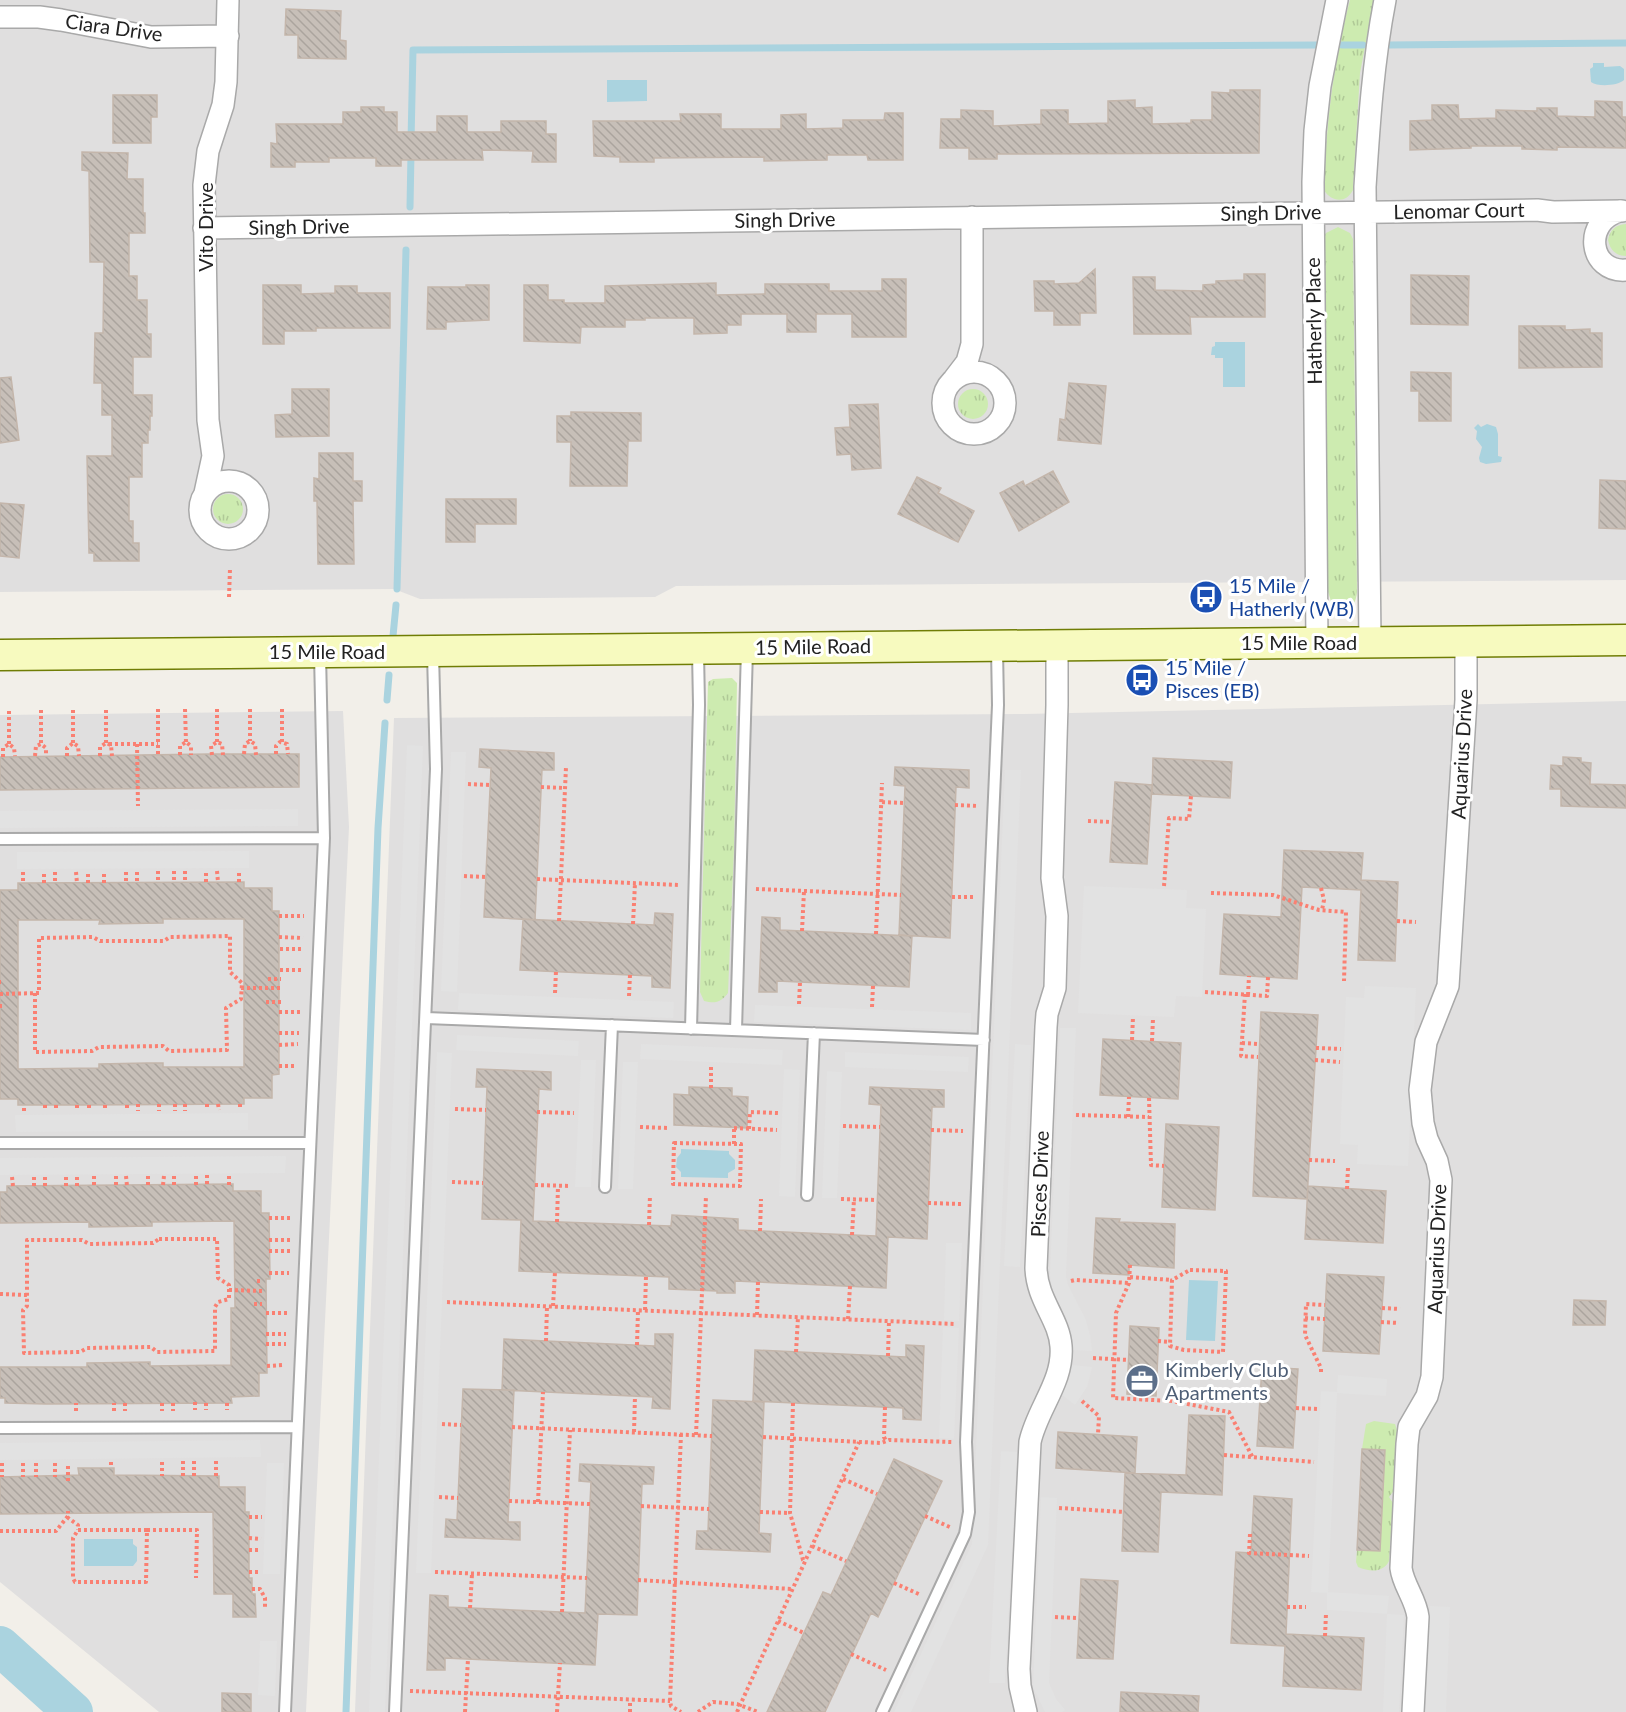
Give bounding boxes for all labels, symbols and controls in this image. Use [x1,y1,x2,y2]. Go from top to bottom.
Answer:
street label: Ciara Drive [64,8,164,46]
street label: Vito Drive [193,182,217,272]
street label: Lenomar Court [1393,197,1525,223]
street label: Singh Drive [1220,199,1322,225]
street label: Singh Drive [734,206,836,232]
street label: Singh Drive [248,213,350,239]
street label: Hatherly Place [1300,257,1326,385]
place label: 15 Mile / Hatherly (WB) [1229,573,1354,620]
bus stop icon: 15 Mile / Hatherly (WB) [1188,579,1224,615]
street label: 15 Mile Road [1241,630,1357,654]
street label: 15 Mile Road [755,633,871,659]
street label: 15 Mile Road [269,639,385,663]
place label: 15 Mile / Pisces (EB) [1165,655,1259,702]
bus stop icon: 15 Mile / Pisces (EB) [1124,662,1160,698]
street label: Aquarius Drive [1446,688,1476,820]
street label: Pisces Drive [1025,1130,1053,1238]
street label: Aquarius Drive [1422,1183,1450,1315]
place label: Kimberly Club Apartments [1165,1357,1289,1404]
office icon: Kimberly Club Apartments [1124,1363,1160,1399]

